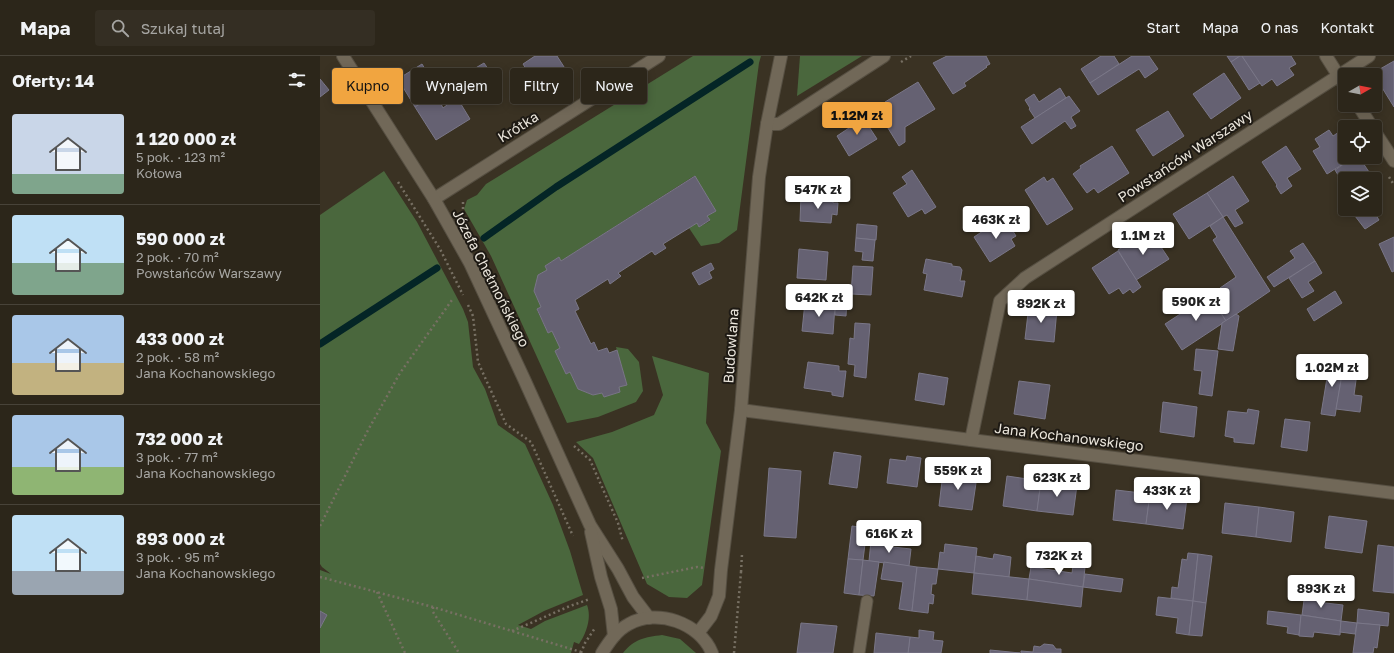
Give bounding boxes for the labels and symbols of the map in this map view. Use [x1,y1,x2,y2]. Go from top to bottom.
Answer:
north arrow [1338,68,1382,112]
pin: 1.12M zł [816,102,898,136]
street label: Powstańców Warszawy [1114,106,1255,205]
street label: Krótka [494,108,541,146]
pin: 547K zł [781,176,855,210]
street label: Józefa Chełmońskiego [449,206,534,349]
pin: 463K zł [959,206,1033,240]
pin: 1.1M zł [1106,222,1180,256]
pin: 642K zł [782,284,856,318]
pin: 590K zł [1159,288,1233,322]
pin: 892K zł [1004,290,1078,324]
street label: Budowlana [719,308,742,384]
pin: 1.02M zł [1291,354,1373,388]
street label: Jana Kochanowskiego [994,419,1145,454]
pin: 559K zł [921,457,995,491]
pin: 623K zł [1020,464,1094,498]
pin: 433K zł [1130,477,1204,511]
pin: 616K zł [852,520,926,554]
pin: 732K zł [1022,542,1096,576]
pin: 893K zł [1284,575,1358,609]

